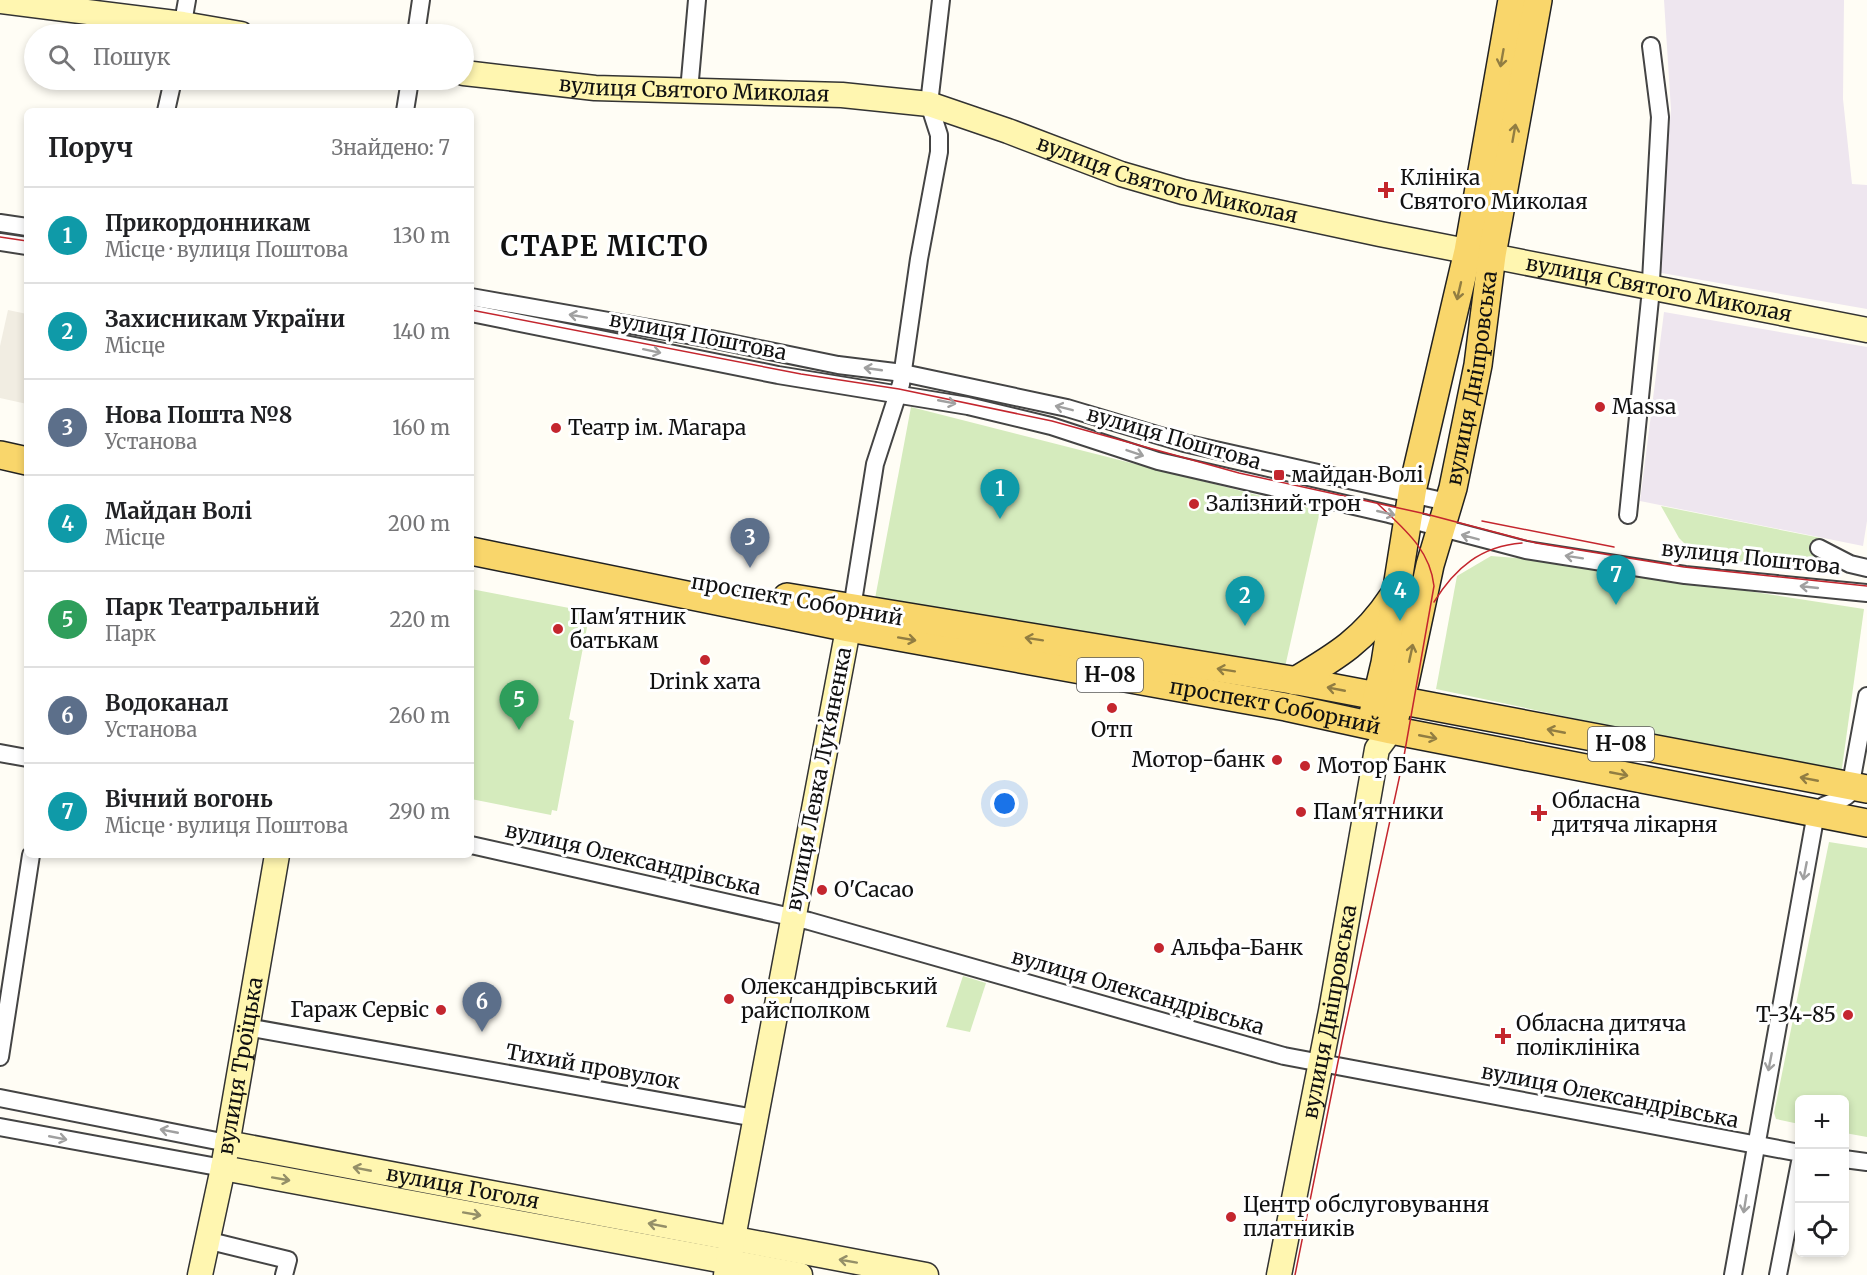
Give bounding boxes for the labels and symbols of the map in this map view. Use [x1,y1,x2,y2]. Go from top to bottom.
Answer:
one-way arrow [1496,47,1507,67]
street label: вулиця Святого Миколая [558,70,830,108]
one-way arrow [1509,124,1520,143]
street label: вулиця Святого Миколая [1033,129,1300,229]
place label: Клініка Святого Миколая [1400,164,1588,215]
marker: Клініка Святого Миколая [1377,181,1395,199]
district label: СТАРЕ МІСТО [501,229,709,263]
street label: вулиця Святого Миколая [1524,249,1794,328]
street label: вулиця Дніпровська [1440,269,1503,488]
one-way arrow [1452,281,1464,300]
street label: вулиця Поштова [607,305,789,366]
one-way arrow [569,310,588,321]
one-way arrow [641,346,661,357]
one-way arrow [864,364,884,375]
place label: Massa [1612,393,1676,420]
one-way arrow [937,397,956,408]
street label: вулиця Поштова [1084,400,1264,475]
marker: Massa [1593,400,1607,414]
one-way arrow [1055,401,1074,413]
place label: Театр ім. Магара [568,414,746,441]
marker: Театр ім. Магара [549,421,563,435]
one-way arrow [1125,448,1144,459]
place label: майдан Волі [1291,461,1424,488]
marker: майдан Волі [1272,468,1286,482]
pin: 1 [980,470,1020,519]
place label: Залізний трон [1206,490,1361,517]
marker: Залізний трон [1187,497,1201,511]
one-way arrow [1376,508,1395,520]
pin: 3 [730,518,770,568]
one-way arrow [1461,530,1480,542]
street label: вулиця Поштова [1660,535,1842,580]
one-way arrow [1564,552,1584,563]
pin: 7 [1596,556,1636,605]
street label: проспект Соборний [689,568,905,631]
pin: 4 [1380,572,1420,621]
pin: 2 [1226,576,1264,626]
one-way arrow [1799,581,1819,592]
place label: Пам'ятник батькам [570,603,686,654]
marker: Пам'ятник батькам [551,622,565,636]
one-way arrow [896,633,916,644]
one-way arrow [1024,633,1044,644]
one-way arrow [1406,644,1417,664]
street label: вулиця Левка Лукʼяненка [780,645,857,913]
marker: Drink хата [698,653,712,667]
road number: Н-08 [1077,658,1143,692]
one-way arrow [1217,664,1237,675]
place label: Drink хата [649,668,761,695]
street label: проспект Соборний [1168,672,1383,740]
pin: 5 [500,680,538,730]
one-way arrow [1326,683,1346,694]
marker: Отп [1105,701,1119,715]
place label: Отп [1091,716,1133,743]
one-way arrow [1547,726,1566,737]
road number: Н-08 [1588,727,1654,761]
one-way arrow [1417,732,1437,743]
place label: Мотор-банк [1132,746,1265,773]
place label: Мотор Банк [1317,752,1446,779]
marker: Мотор-банк [1270,753,1284,767]
marker: Мотор Банк [1298,759,1312,773]
one-way arrow [1609,769,1628,780]
one-way arrow [1800,773,1820,784]
place label: Обласна дитяча лікарня [1551,787,1718,838]
your location [990,789,1019,818]
place label: Пам'ятники [1313,798,1444,825]
marker: Обласна дитяча лікарня [1530,804,1548,822]
marker: Пам'ятники [1294,805,1308,819]
street label: вулиця Олександрівська [503,816,764,901]
one-way arrow [1799,860,1810,880]
place label: O'Cacao [834,876,914,903]
marker: O'Cacao [815,883,829,897]
street label: вулиця Дніпровська [1296,903,1362,1121]
place label: Альфа-Банк [1170,934,1303,961]
marker: Альфа-Банк [1152,941,1166,955]
street label: вулиця Олександрівська [1009,942,1268,1041]
place label: Олександрівський райсполком [741,973,938,1024]
street label: вулиця Троїцька [212,975,269,1157]
pin: 6 [462,982,502,1032]
marker: Олександрівський райсполком [722,992,736,1006]
place label: Гараж Сервіс [290,996,429,1023]
place label: Т-34-85 [1756,1001,1836,1028]
marker: Гараж Сервіс [434,1003,448,1017]
marker: Т-34-85 [1841,1008,1855,1022]
place label: Обласна дитяча поліклініка [1516,1010,1686,1061]
marker: Обласна дитяча поліклініка [1494,1027,1512,1045]
street label: Тихий провулок [504,1038,683,1095]
one-way arrow [1764,1052,1775,1072]
street label: вулиця Олександрівська [1479,1057,1741,1134]
one-way arrow [160,1125,180,1136]
one-way arrow [47,1133,67,1144]
street label: вулиця Гоголя [384,1159,542,1215]
one-way arrow [353,1163,372,1174]
one-way arrow [270,1174,290,1185]
place label: Центр обслуговування платників [1243,1191,1489,1242]
one-way arrow [1739,1194,1750,1213]
one-way arrow [462,1209,482,1220]
marker: Центр обслуговування платників [1224,1210,1238,1224]
one-way arrow [647,1219,667,1230]
one-way arrow [839,1255,859,1266]

